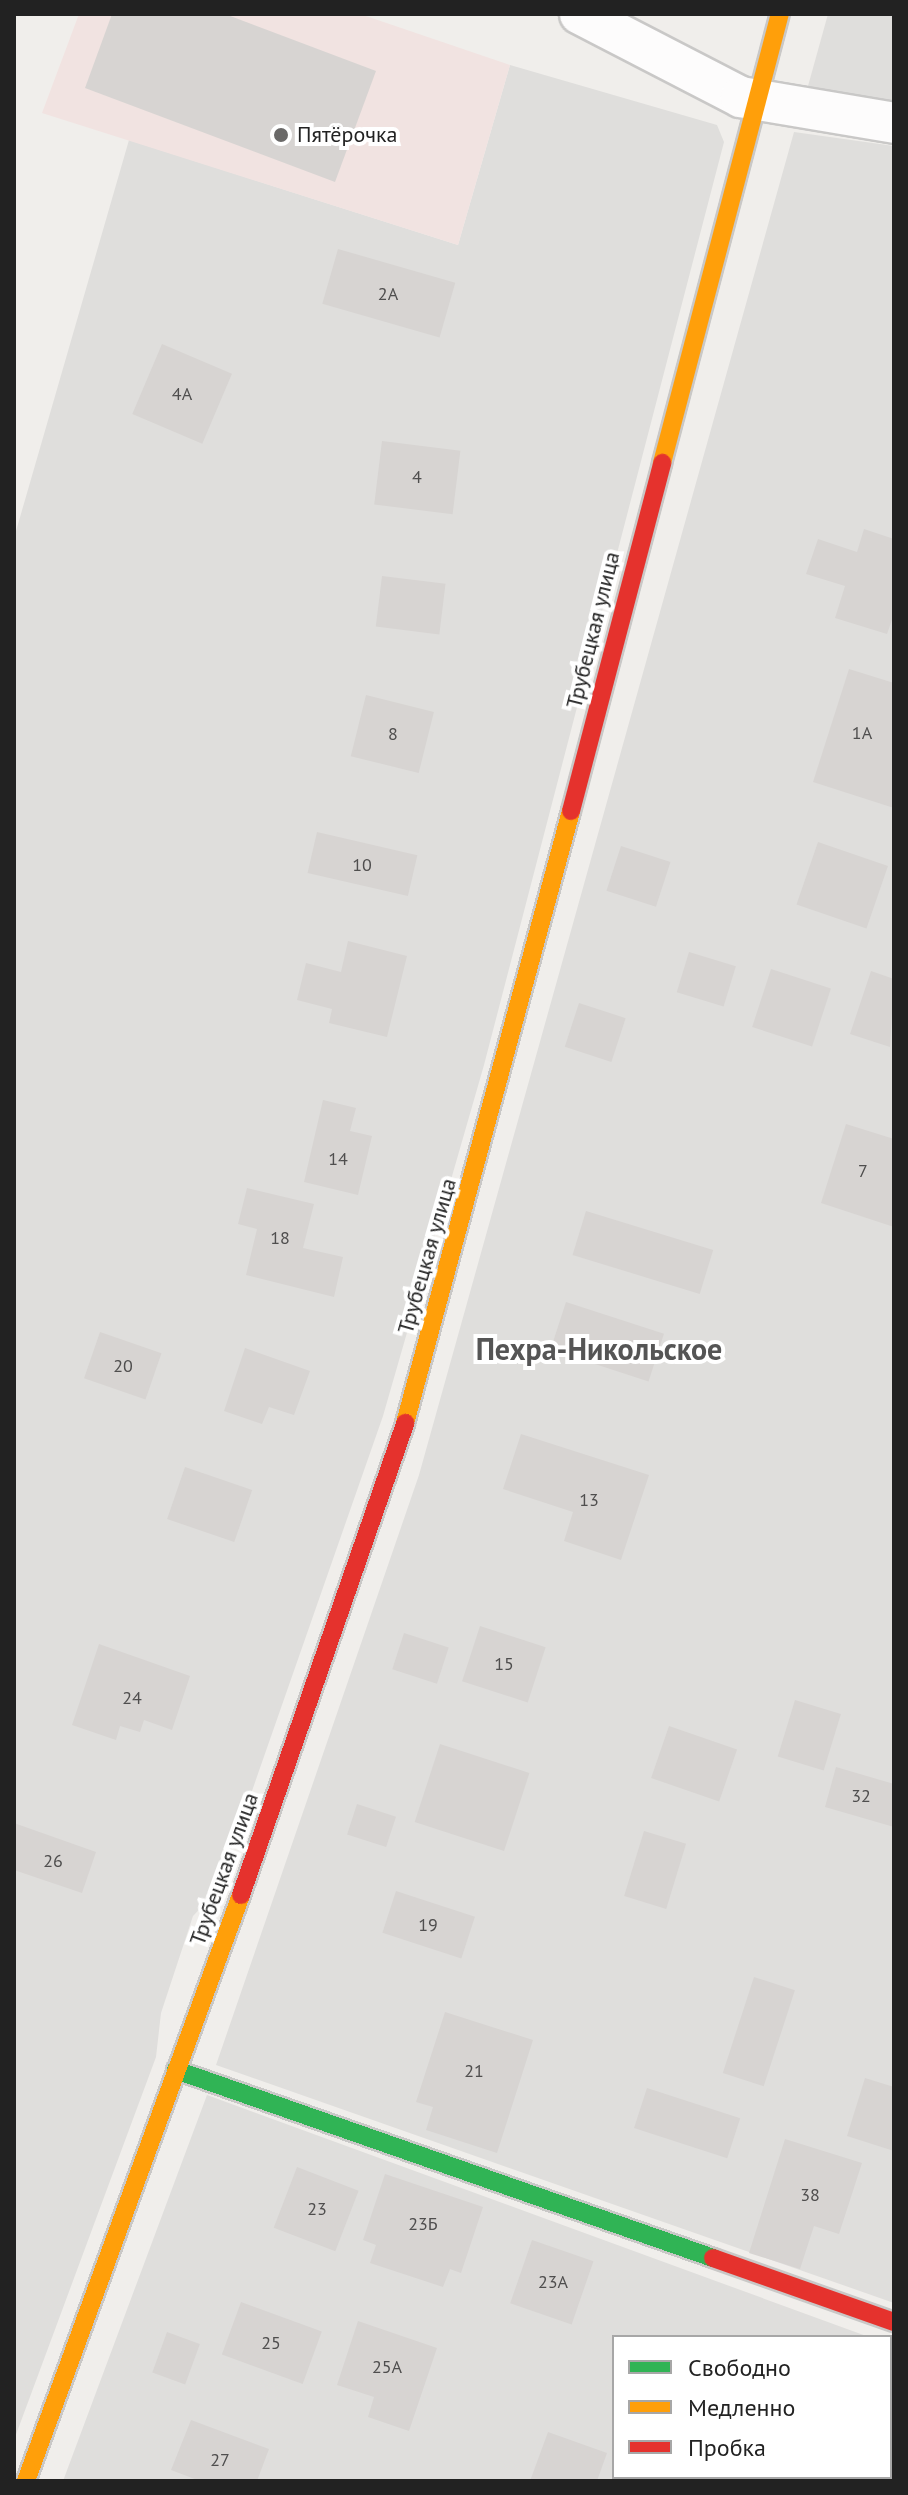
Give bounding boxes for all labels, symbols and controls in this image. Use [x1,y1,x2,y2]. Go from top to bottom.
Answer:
place label: Пятёрочка [297,122,397,148]
marker: Пятёрочка [272,126,290,144]
house number: 2А [378,283,398,305]
house number: 4А [172,383,192,405]
house number: 4 [412,466,422,488]
street label: Трубецкая улица [561,549,625,711]
house number: 1А [852,722,872,744]
house number: 8 [388,723,398,745]
house number: 10 [352,854,372,876]
house number: 14 [328,1148,348,1170]
house number: 7 [858,1160,868,1182]
street label: Трубецкая улица [392,1175,462,1337]
house number: 18 [270,1227,290,1249]
district label: Пехра-Никольское [476,1331,722,1367]
house number: 20 [113,1355,133,1377]
house number: 13 [579,1489,599,1511]
house number: 15 [494,1653,514,1675]
house number: 24 [122,1687,142,1709]
house number: 32 [851,1785,871,1807]
street label: Трубецкая улица [184,1789,264,1949]
house number: 26 [43,1850,63,1872]
house number: 19 [418,1914,438,1936]
house number: 21 [464,2060,484,2082]
house number: 38 [800,2184,820,2206]
house number: 23 [307,2198,327,2220]
house number: 23Б [408,2213,438,2235]
house number: 23А [538,2271,568,2293]
house number: 25 [261,2332,281,2354]
legend [612,2335,892,2479]
text: Свободно [688,2352,791,2383]
house number: 25А [372,2356,402,2378]
text: Медленно [688,2392,795,2423]
text: Пробка [688,2432,766,2463]
house number: 27 [210,2449,230,2471]

